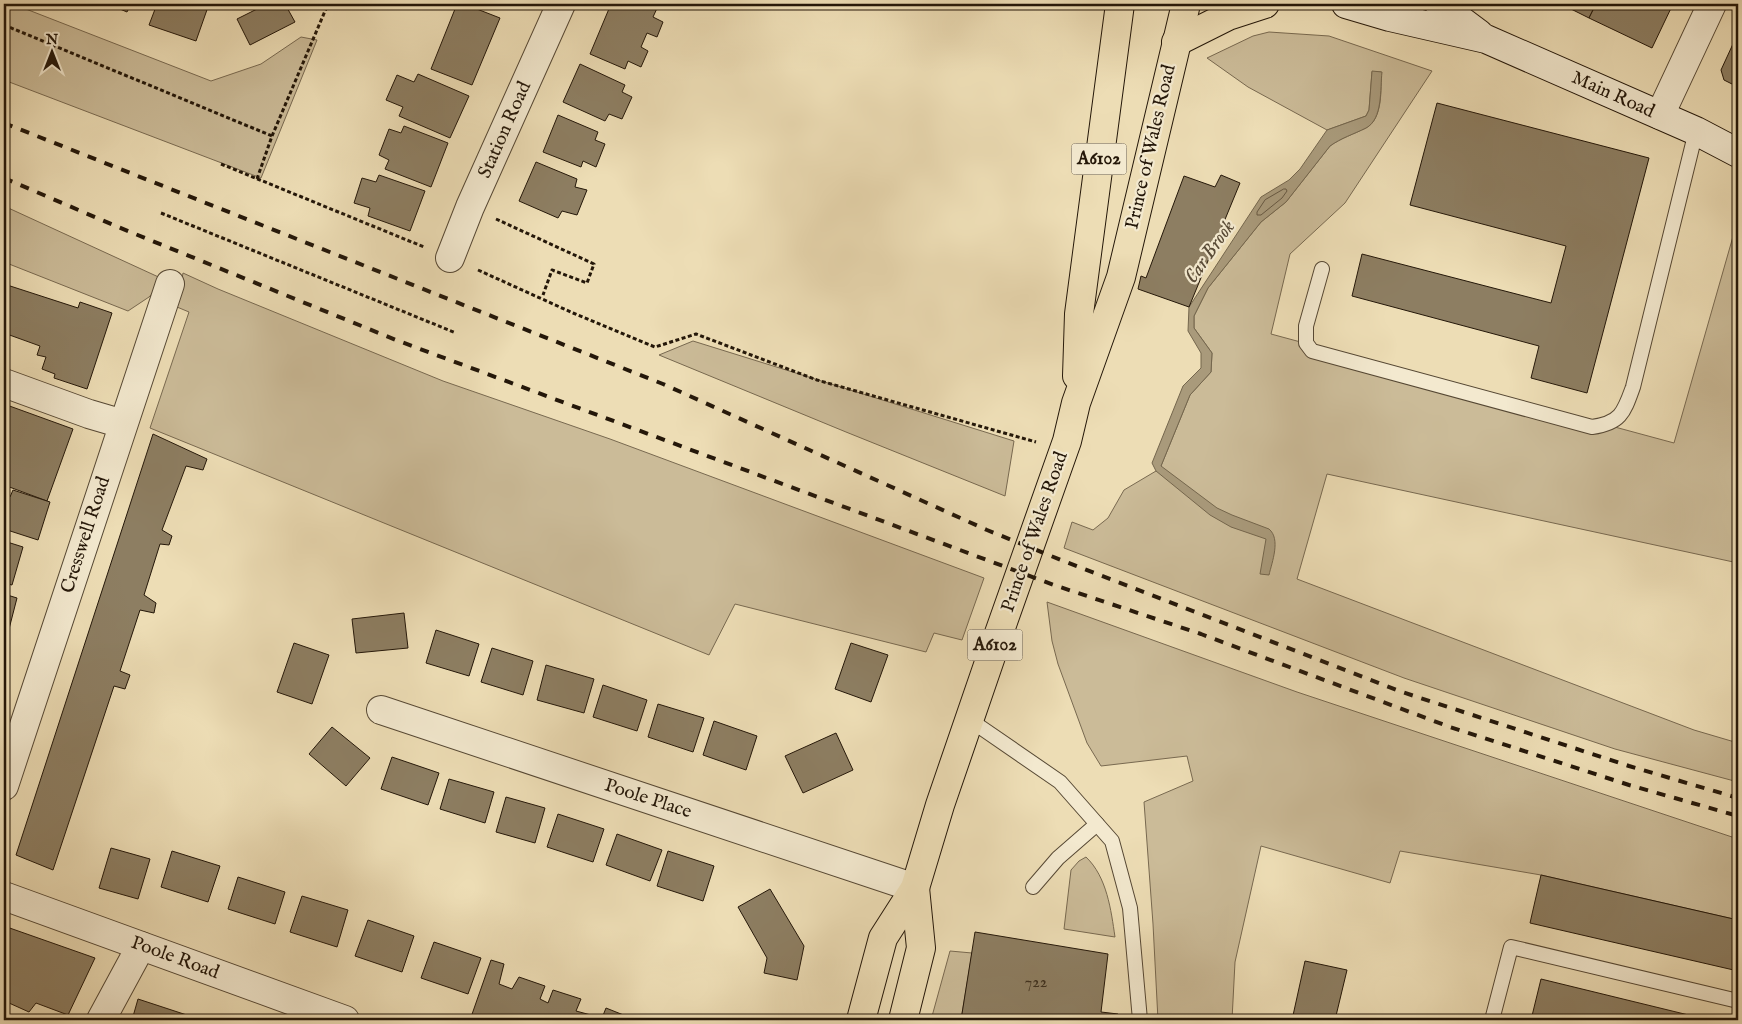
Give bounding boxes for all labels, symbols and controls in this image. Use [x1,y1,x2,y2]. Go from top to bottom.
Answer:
north arrow [28,28,78,78]
text: N [45,31,58,49]
street label: Prince of Wales Road [1120,62,1182,232]
street label: Main Road [1568,66,1659,124]
street label: Station Road [473,77,537,182]
road number: A6102 [1072,144,1126,174]
water label: Car Brook [1179,216,1241,288]
street label: Prince of Wales Road [996,448,1074,615]
street label: Cresswell Road [56,473,116,596]
road number: A6102 [968,630,1022,660]
street label: Poole Place [601,774,695,824]
street label: Poole Road [128,931,223,985]
house number: 722 [1025,973,1047,993]

